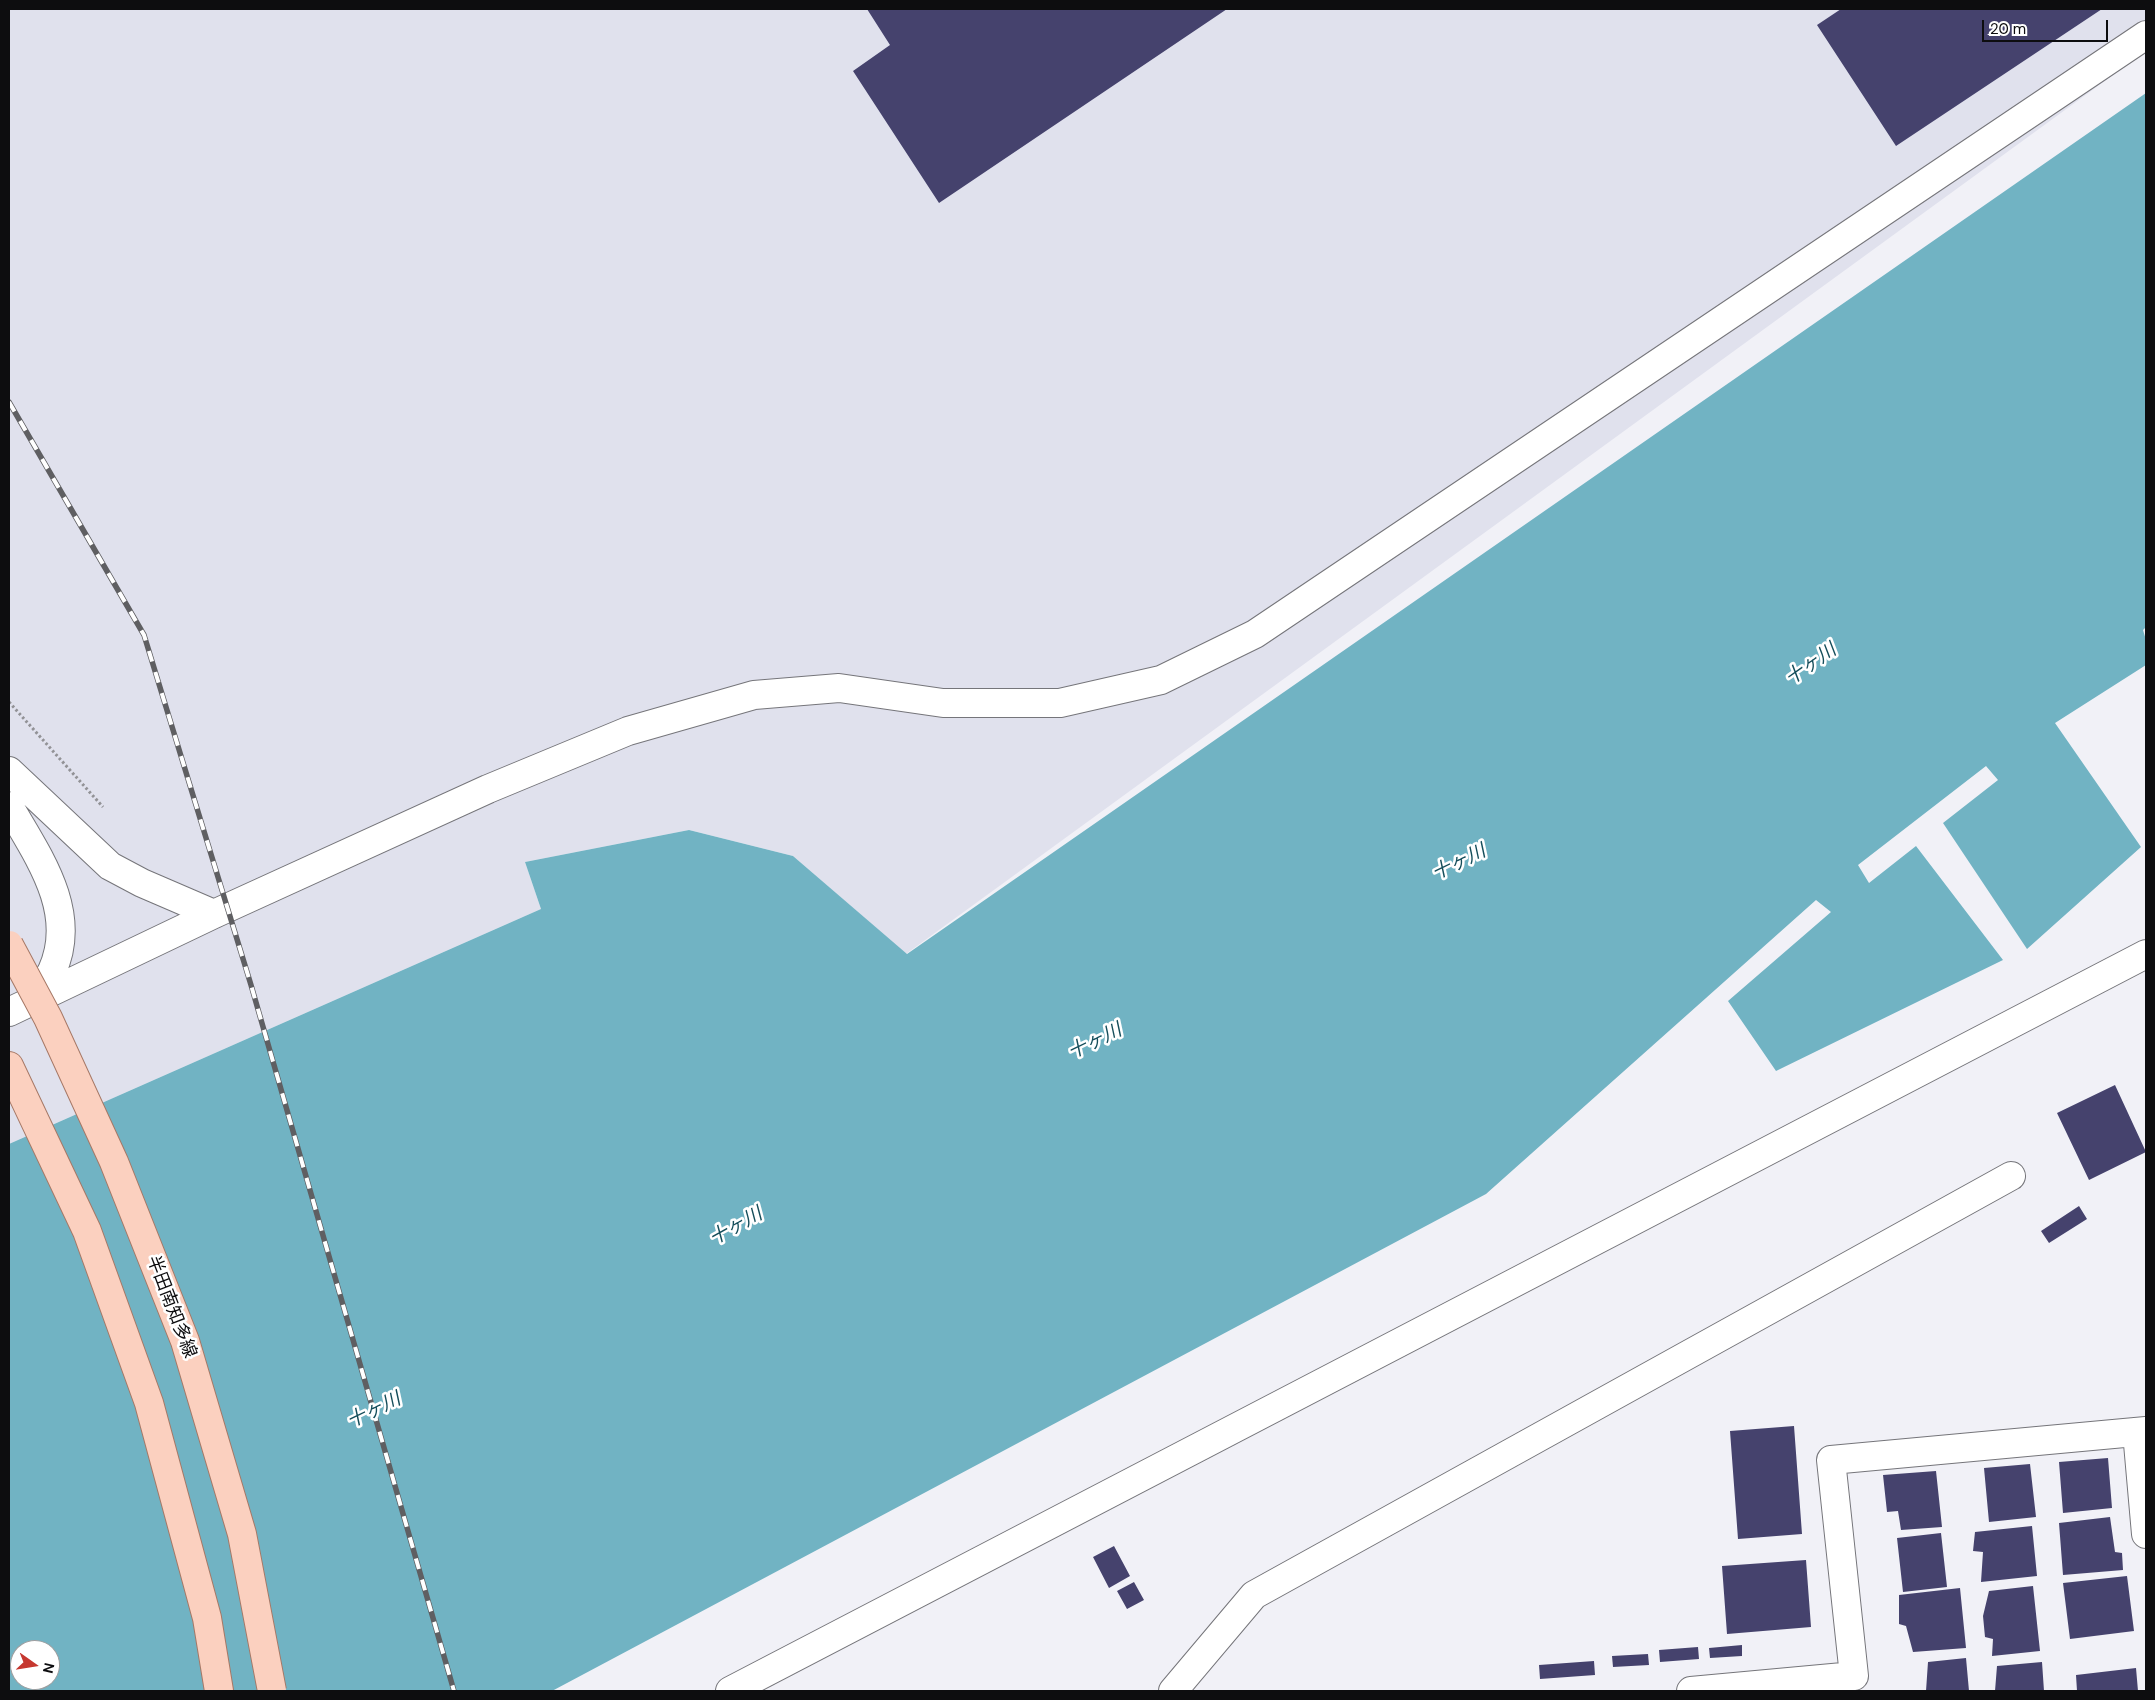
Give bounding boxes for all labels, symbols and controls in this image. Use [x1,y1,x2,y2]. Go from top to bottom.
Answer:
scale bar [1985,10,2111,42]
text: 20 m [1990,19,2026,39]
water label: 十ヶ川 [1781,639,1841,691]
water label: 十ヶ川 [1428,840,1490,886]
water label: 十ヶ川 [1064,1019,1126,1065]
water label: 十ヶ川 [706,1203,766,1251]
street label: 半田南知多線 [142,1253,200,1361]
water label: 十ヶ川 [343,1388,405,1434]
north arrow [10,1640,60,1690]
text: N [39,1661,59,1675]

